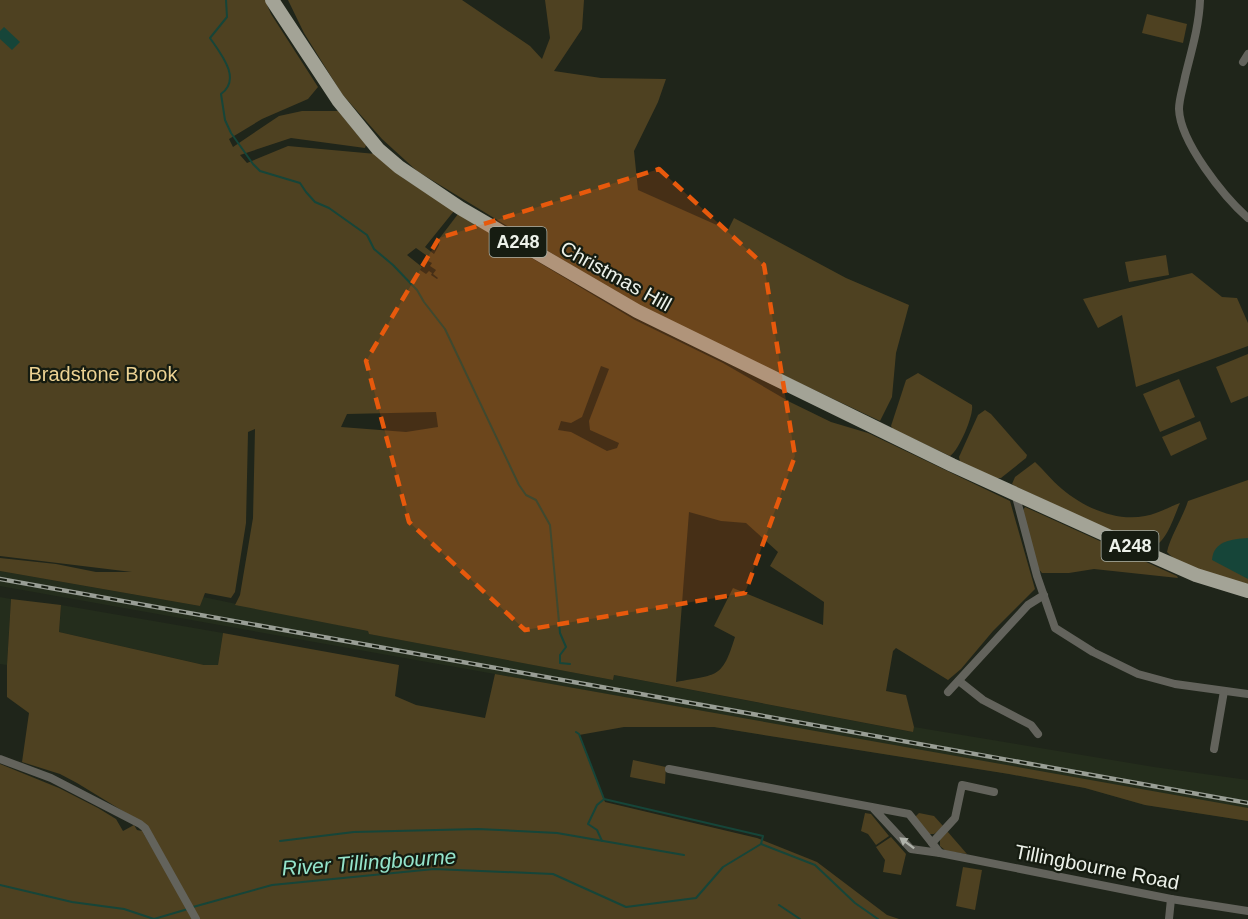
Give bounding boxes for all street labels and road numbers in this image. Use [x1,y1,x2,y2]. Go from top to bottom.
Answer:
road number: A248 [490,227,546,257]
street label: Christmas Hill [557,236,675,316]
road number: A248 [1102,531,1158,561]
street label: Tillingbourne Road [1013,840,1181,894]

